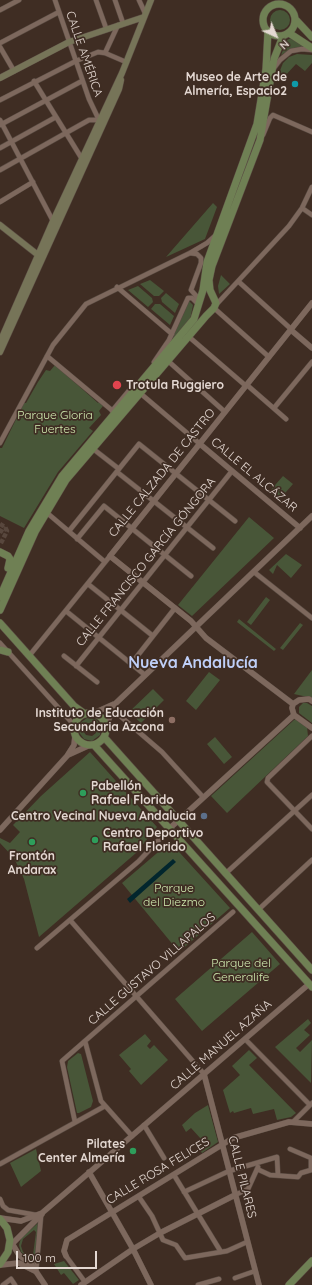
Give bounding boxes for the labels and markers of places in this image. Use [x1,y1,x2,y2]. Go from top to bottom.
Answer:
place label: Museo de Arte de Almería, Espacio2 [185,70,287,98]
marker: Museo de Arte de Almería, Espacio2 [290,79,300,89]
place label: Trotula Ruggiero [126,378,224,392]
marker: Trotula Ruggiero [111,379,123,391]
place label: Instituto de Educación Secundaria Azcona [35,706,164,734]
marker: Instituto de Educación Secundaria Azcona [167,715,177,725]
place label: Pabellón Rafael Florido [91,779,174,807]
marker: Pabellón Rafael Florido [78,788,88,798]
place label: Centro Vecinal Nueva Andalucia [11,809,196,823]
marker: Centro Vecinal Nueva Andalucia [199,811,209,821]
place label: Centro Deportivo Rafael Florido [103,826,203,854]
marker: Centro Deportivo Rafael Florido [90,835,100,845]
marker: Frontón Andarax [27,837,37,847]
place label: Frontón Andarax [8,849,56,877]
place label: Pilates Center Almería [38,1137,125,1165]
marker: Pilates Center Almería [128,1146,138,1156]

